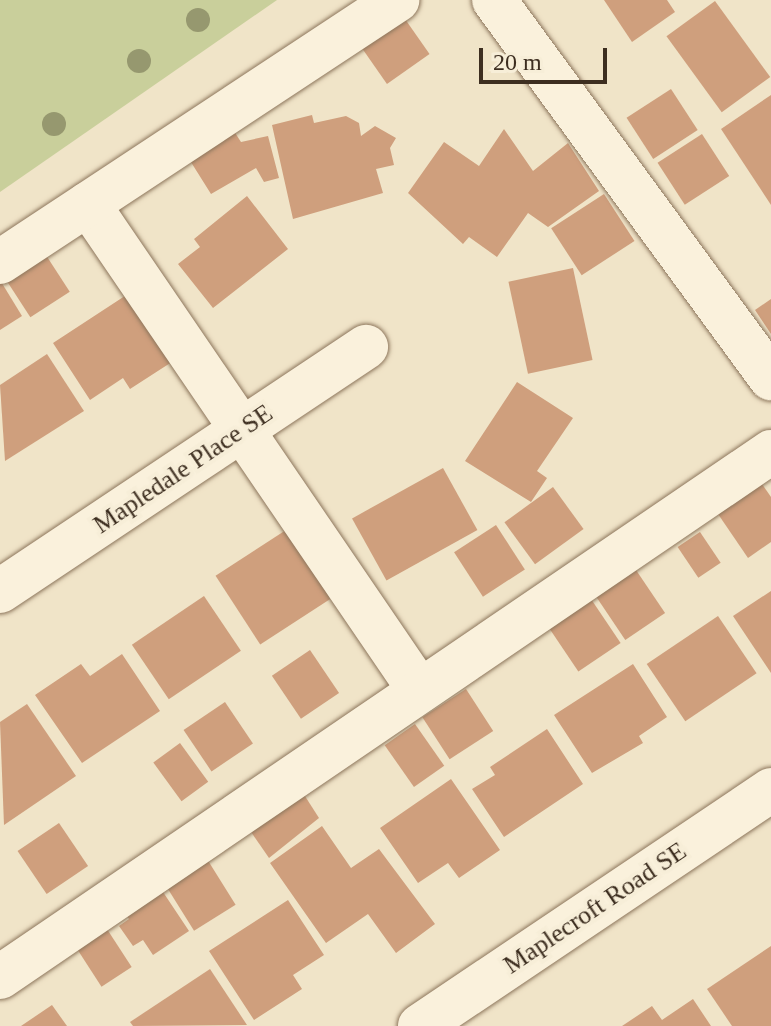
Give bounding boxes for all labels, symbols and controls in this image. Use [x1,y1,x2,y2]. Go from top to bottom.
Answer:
scale bar [483,32,611,82]
text: 20 m [493,49,542,75]
street label: Mapledale Place SE [87,398,279,540]
street label: Maplecroft Road SE [498,835,692,981]

